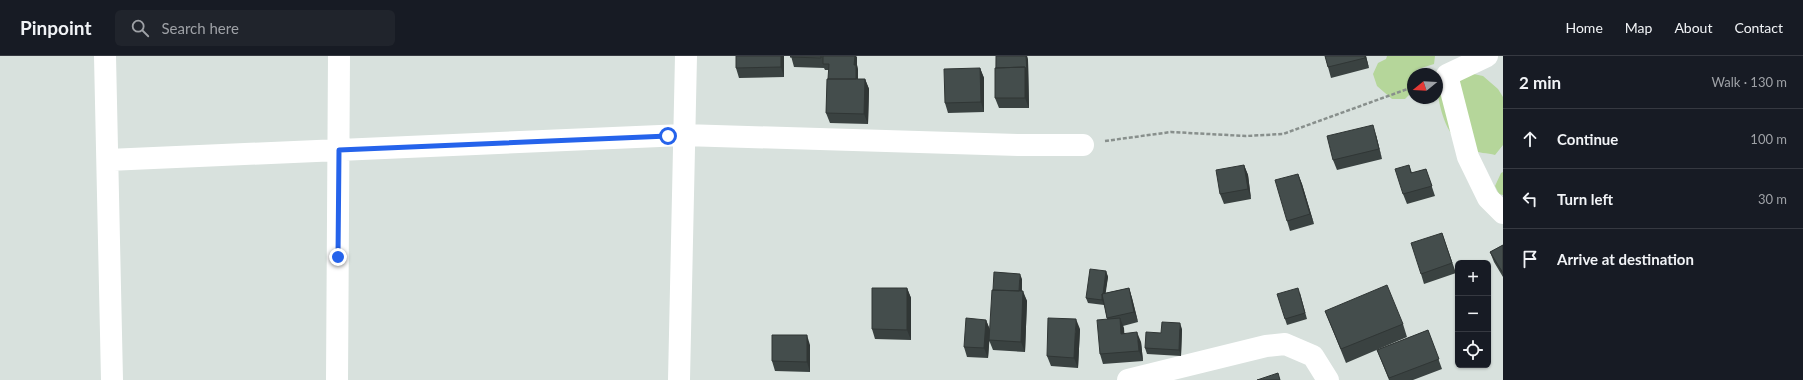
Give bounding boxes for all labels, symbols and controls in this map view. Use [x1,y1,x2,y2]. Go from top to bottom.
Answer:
search box [115,10,395,46]
text: Pinpoint [20,16,91,39]
icon: search [129,17,151,39]
text: Search here [161,19,239,37]
text: Home [1565,19,1603,36]
text: Map [1625,19,1652,36]
text: About [1674,19,1712,36]
text: Contact [1734,19,1783,36]
north arrow [1407,68,1443,104]
text: 2 min [1519,72,1561,93]
text: Walk · 130 m [1711,74,1787,90]
route start [659,127,677,145]
icon: ahead [1519,128,1541,150]
text: Continue [1557,130,1618,148]
text: 100 m [1750,131,1787,147]
icon: left [1519,188,1541,210]
text: Turn left [1557,190,1613,208]
text: 30 m [1758,191,1787,207]
route end [329,248,347,266]
icon: arrive [1519,248,1541,270]
text: Arrive at destination [1557,250,1694,268]
map controls [1455,260,1491,368]
button: + [1455,260,1491,296]
button: − [1455,296,1491,332]
button: locate [1455,332,1491,368]

